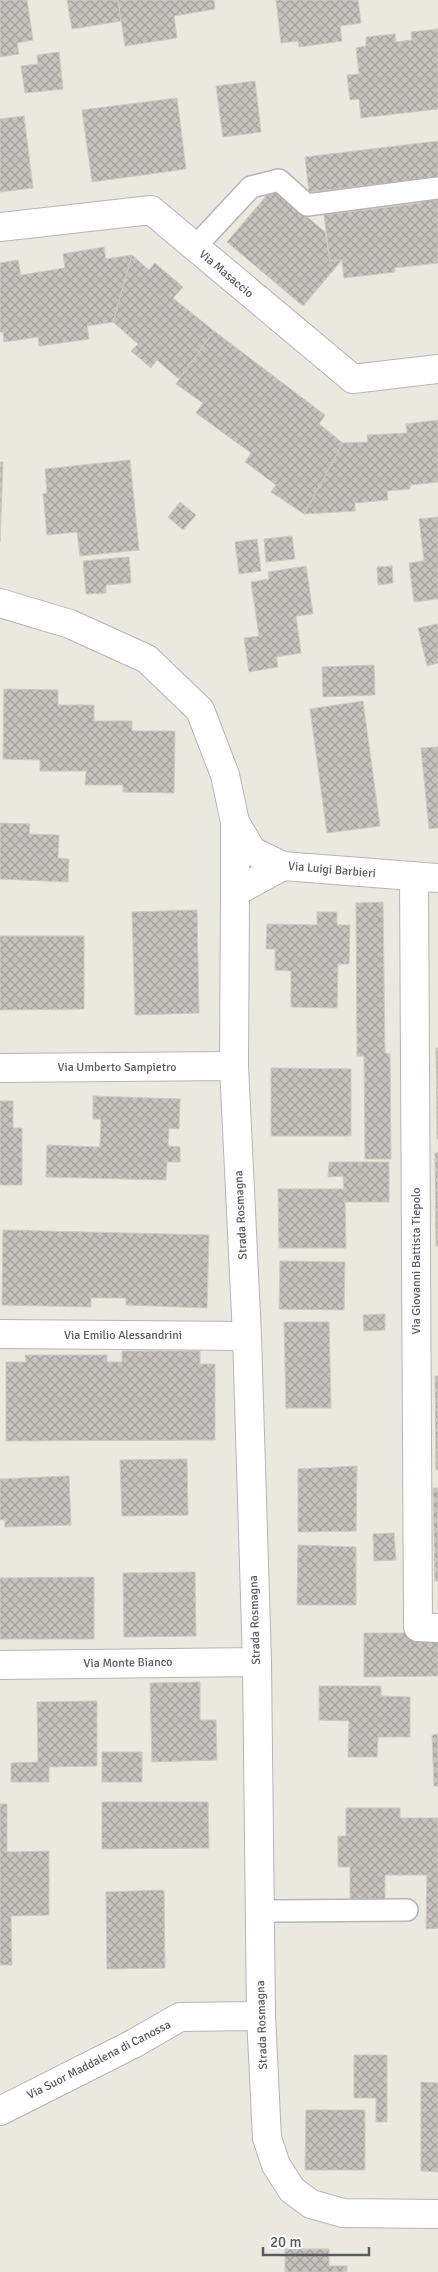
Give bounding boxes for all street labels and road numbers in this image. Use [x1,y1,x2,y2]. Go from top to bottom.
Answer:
street label: Via Masaccio [196,247,256,301]
street label: Via Luigi Barbieri [287,859,377,881]
street label: Via Umberto Sampietro [58,1060,177,1075]
street label: Strada Rosmagna [231,1170,251,1260]
street label: Via Giovanni Battista Tiepolo [409,1187,424,1335]
street label: Via Emilio Alessandrini [64,1328,182,1343]
street label: Strada Rosmagna [246,1575,264,1665]
street label: Via Monte Bianco [83,1655,173,1671]
street label: Strada Rosmagna [253,1980,271,2070]
street label: Via Suor Maddalena di Canossa [25,2017,173,2103]

